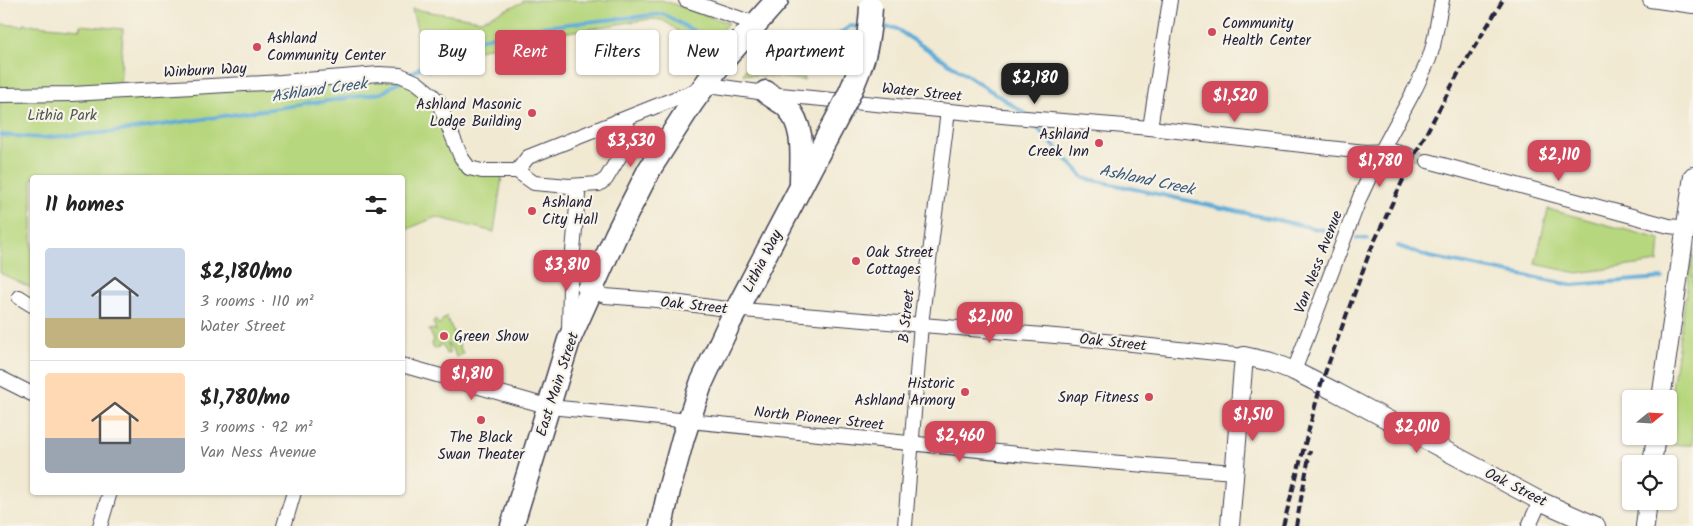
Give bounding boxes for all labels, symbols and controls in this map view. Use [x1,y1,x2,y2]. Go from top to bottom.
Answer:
place label: Community Health Center [1222,12,1312,53]
marker: Community Health Center [1206,26,1218,38]
place label: Ashland Community Center [267,27,387,68]
chip: Buy [420,30,485,75]
chip: Rent [495,30,566,75]
chip: Filters [576,30,659,75]
chip: New [669,30,737,75]
chip: Apartment [747,30,863,75]
marker: Ashland Community Center [251,41,263,53]
street label: Winburn Way [163,57,248,85]
pin: $2,180 [994,62,1076,105]
text: $2,180 [1012,66,1058,91]
water label: Ashland Creek [270,71,371,110]
street label: Water Street [881,77,963,109]
pin: $1,520 [1194,80,1276,123]
text: $1,520 [1213,84,1257,109]
place label: Ashland Masonic Lodge Building [416,93,522,134]
park label: Lithia Park [27,104,98,128]
marker: Ashland Masonic Lodge Building [526,107,538,119]
place label: Ashland Creek Inn [1028,123,1090,164]
pin: $3,530 [590,126,672,168]
text: $3,530 [607,129,655,154]
marker: Ashland Creek Inn [1093,137,1105,149]
pin: $2,110 [1518,140,1600,182]
text: $2,110 [1539,143,1579,168]
pin: $1,780 [1339,146,1421,188]
text: $1,780 [1358,149,1402,174]
water label: Ashland Creek [1097,158,1199,203]
text: 11 homes [45,189,124,222]
icon: filters [362,191,390,219]
place label: Ashland City Hall [542,191,598,232]
marker: Ashland City Hall [526,205,538,217]
street label: Van Ness Avenue [1288,207,1350,317]
street label: Lithia Way [737,225,789,297]
place label: Oak Street Cottages [866,241,934,282]
pin: $3,810 [526,250,608,292]
text: $3,810 [545,253,589,278]
marker: Oak Street Cottages [850,255,862,267]
text: $2,180/mo [200,256,292,289]
icon: home [85,268,145,328]
street label: B Street [892,288,922,344]
text: 3 rooms · 110 m² [200,289,314,314]
street label: Oak Street [659,291,729,321]
pin: $2,100 [949,302,1031,344]
text: $2,100 [968,305,1012,330]
text: Water Street [200,314,286,339]
place label: Green Show [454,325,529,349]
street label: Oak Street [1078,328,1148,358]
street label: East Main Street [530,329,586,440]
marker: Green Show [438,330,450,342]
pin: $1,810 [431,358,513,401]
text: $1,810 [452,362,492,387]
place label: Historic Ashland Armory [854,372,956,413]
text: $1,780/mo [200,382,290,415]
marker: Historic Ashland Armory [959,386,971,398]
place label: Snap Fitness [1058,386,1140,410]
north arrow [1622,390,1678,445]
map controls [1622,390,1677,510]
marker: Snap Fitness [1143,391,1155,403]
icon: home [85,393,145,453]
street label: North Pioneer Street [753,400,885,438]
pin: $1,510 [1212,400,1294,442]
text: $1,510 [1233,403,1273,428]
pin: $2,010 [1376,412,1458,454]
marker: The Black Swan Theater [475,414,487,426]
text: 3 rooms · 92 m² [200,415,313,440]
text: $2,010 [1395,415,1439,440]
pin: $2,460 [919,420,1001,463]
text: $2,460 [936,424,984,449]
place label: The Black Swan Theater [438,426,525,467]
text: Van Ness Avenue [200,440,316,465]
button: locate [1622,455,1677,510]
street label: Oak Street [1480,462,1551,514]

